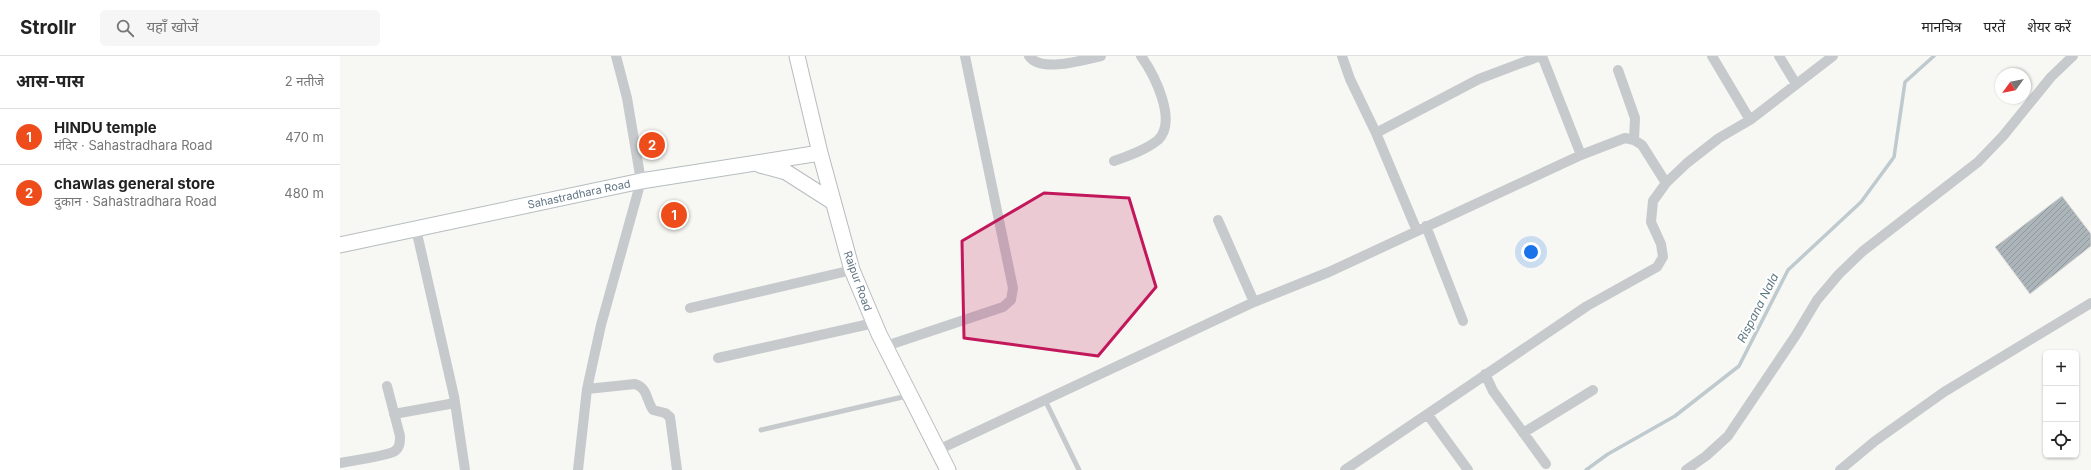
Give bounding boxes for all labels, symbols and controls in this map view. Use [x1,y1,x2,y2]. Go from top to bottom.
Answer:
search box [100,10,380,46]
text: Strollr [20,16,76,39]
icon: search [114,17,136,39]
text: यहाँ खोजें [146,17,198,36]
text: मानचित्र [1922,18,1962,35]
text: परतें [1984,18,2005,35]
text: शेयर करें [2027,18,2071,35]
north arrow [1995,68,2031,104]
text: आस-पास [16,71,84,91]
text: 2 नतीजे [285,73,324,89]
text: HINDU temple [54,118,157,137]
text: 1 [26,129,32,145]
text: 470 m [285,129,324,145]
pin: 2 [639,130,665,160]
text: मंदिर · Sahastradhara Road [54,137,213,153]
text: chawlas general store [54,174,215,193]
street label: Sahastradhara Road [526,176,632,212]
text: 2 [25,185,33,201]
text: 480 m [284,185,324,201]
text: दुकान · Sahastradhara Road [54,193,217,209]
pin: 1 [661,200,687,230]
your location [1521,242,1541,262]
street label: Raipur Road [841,249,875,313]
water label: Rispana Nala [1734,270,1782,345]
map controls [2043,350,2079,458]
button: + [2043,350,2079,386]
button: − [2043,386,2079,422]
button: locate [2043,422,2079,458]

